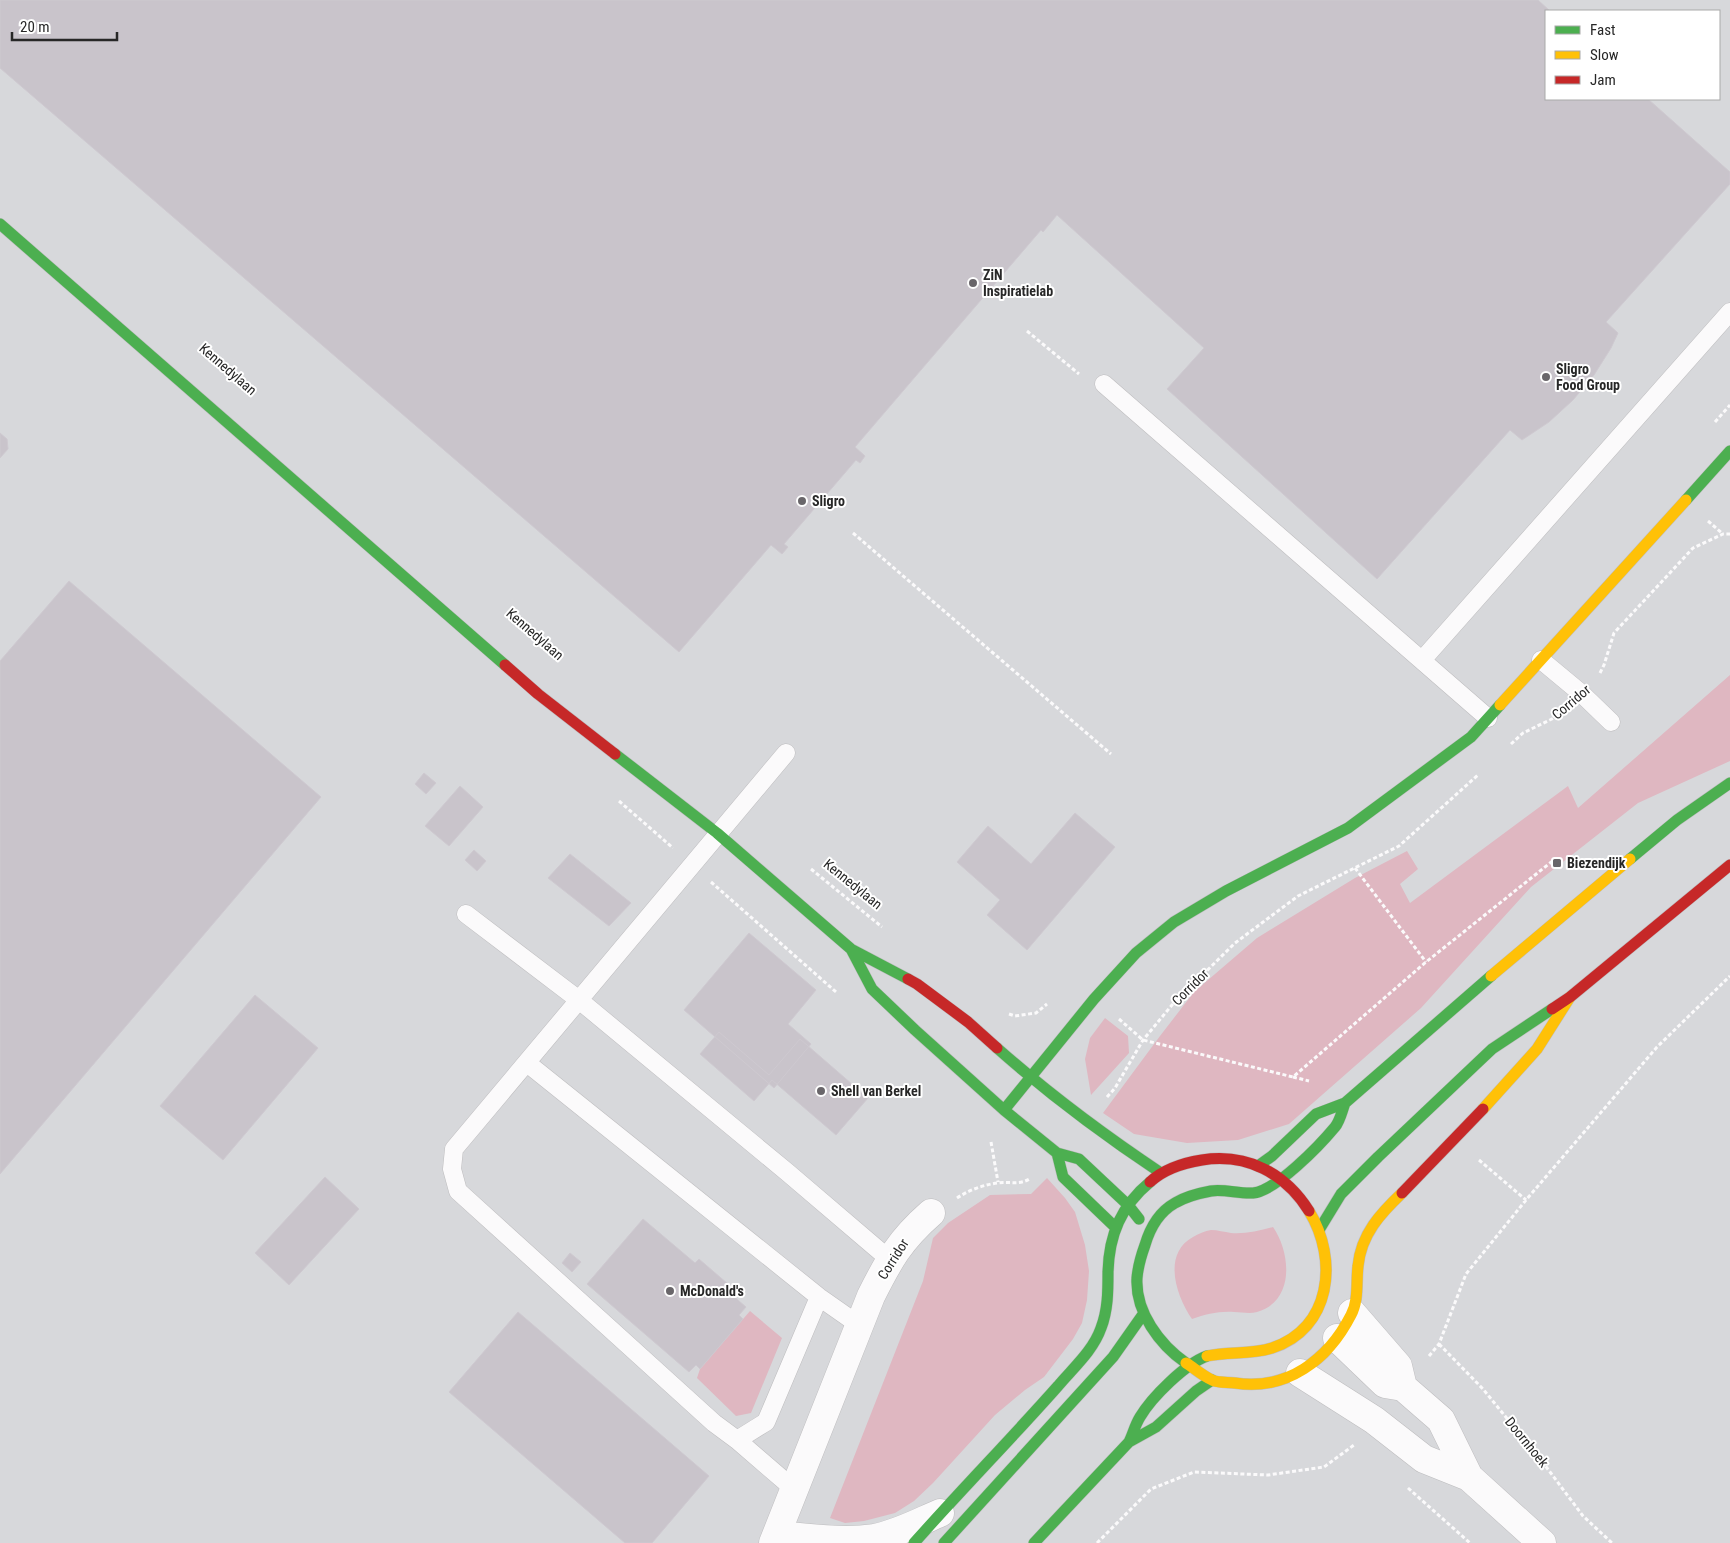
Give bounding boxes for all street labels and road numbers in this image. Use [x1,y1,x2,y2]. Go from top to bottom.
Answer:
street label: Kennedylaan [196,340,260,398]
street label: Kennedylaan [503,605,567,663]
street label: Corridor [1549,681,1593,723]
street label: Kennedylaan [821,856,885,912]
street label: Corridor [1168,965,1212,1009]
street label: Corridor [874,1236,912,1282]
street label: Doornhoek [1502,1414,1552,1471]

